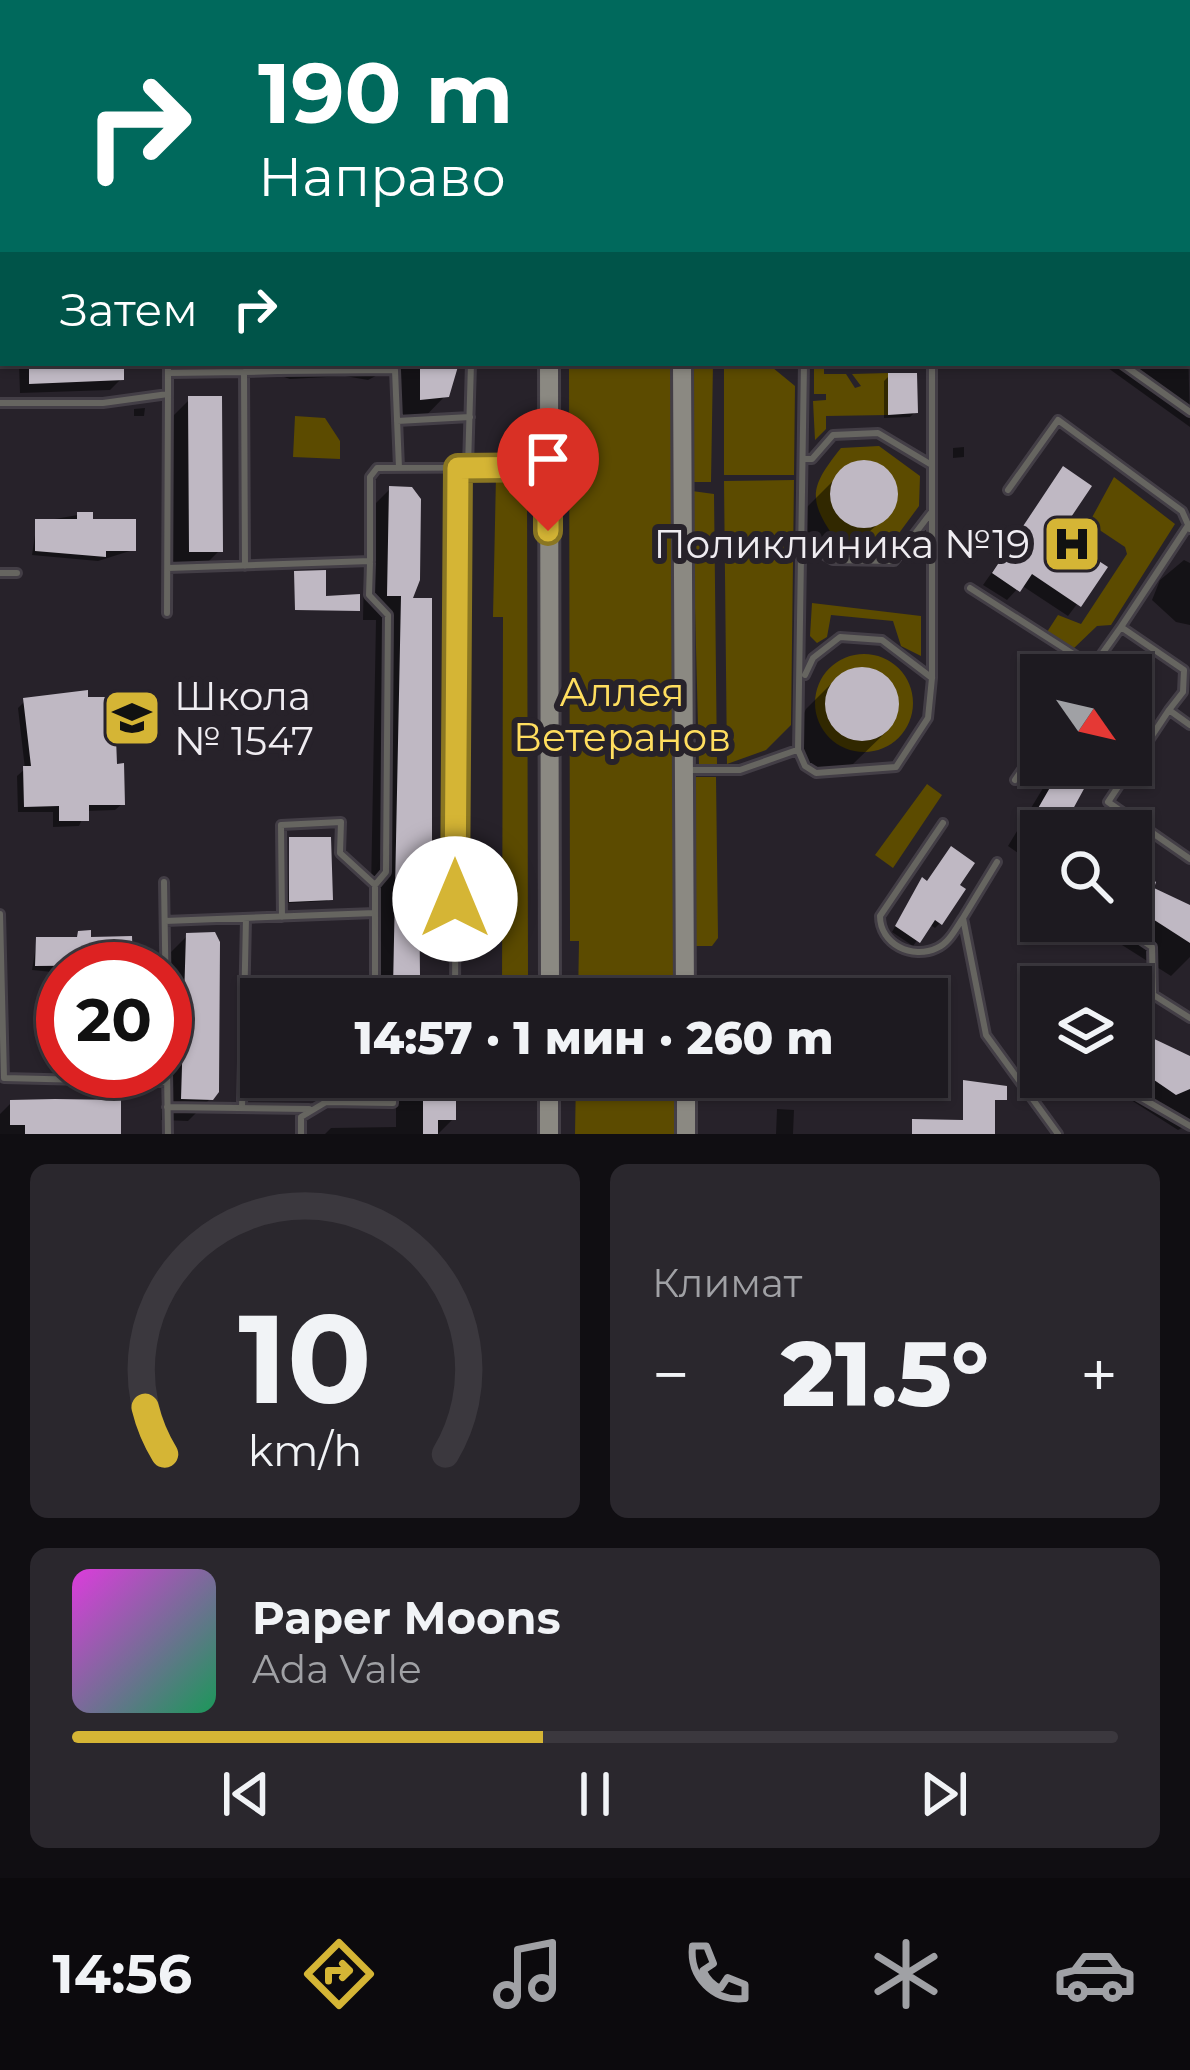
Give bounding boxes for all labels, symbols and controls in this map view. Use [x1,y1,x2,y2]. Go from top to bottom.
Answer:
text: 190 m [258,42,513,144]
icon: right [60,48,216,204]
text: Направо [258,144,506,210]
icon: right [222,276,288,342]
text: Затем [60,282,198,337]
pin [497,408,599,531]
icon: arrive [515,426,581,492]
hospital icon: Поликлиника №19 [1041,513,1103,575]
place label: Поликлиника №19 [653,520,1030,568]
north arrow [1020,654,1152,786]
map controls [1020,654,1152,1098]
park label: Аллея Ветеранов [513,668,731,761]
place label: Школа № 1547 [174,672,314,765]
school or university icon: Школа № 1547 [101,687,163,749]
button: search [1020,810,1152,942]
position arrow [392,836,518,962]
speed limit sign: 20 [36,942,192,1098]
button: layers [1020,966,1152,1098]
text: 14:57 · 1 мин · 260 m [354,1010,834,1065]
text: Климат [652,1259,802,1307]
text: 10 [238,1282,372,1434]
text: 21.5° [781,1319,989,1429]
text: − [652,1334,690,1415]
text: + [1080,1334,1118,1415]
text: km/h [248,1424,362,1477]
text: Paper Moons [252,1590,561,1645]
text: Ada Vale [252,1645,422,1693]
icon: previous [213,1761,279,1827]
icon: pause [562,1761,628,1827]
icon: next [911,1761,977,1827]
icon: directions [297,1932,381,2016]
icon: music [486,1932,570,2016]
icon: phone [675,1932,759,2016]
icon: climate [864,1932,948,2016]
icon: car [1053,1932,1137,2016]
text: 14:56 [53,1941,192,2007]

